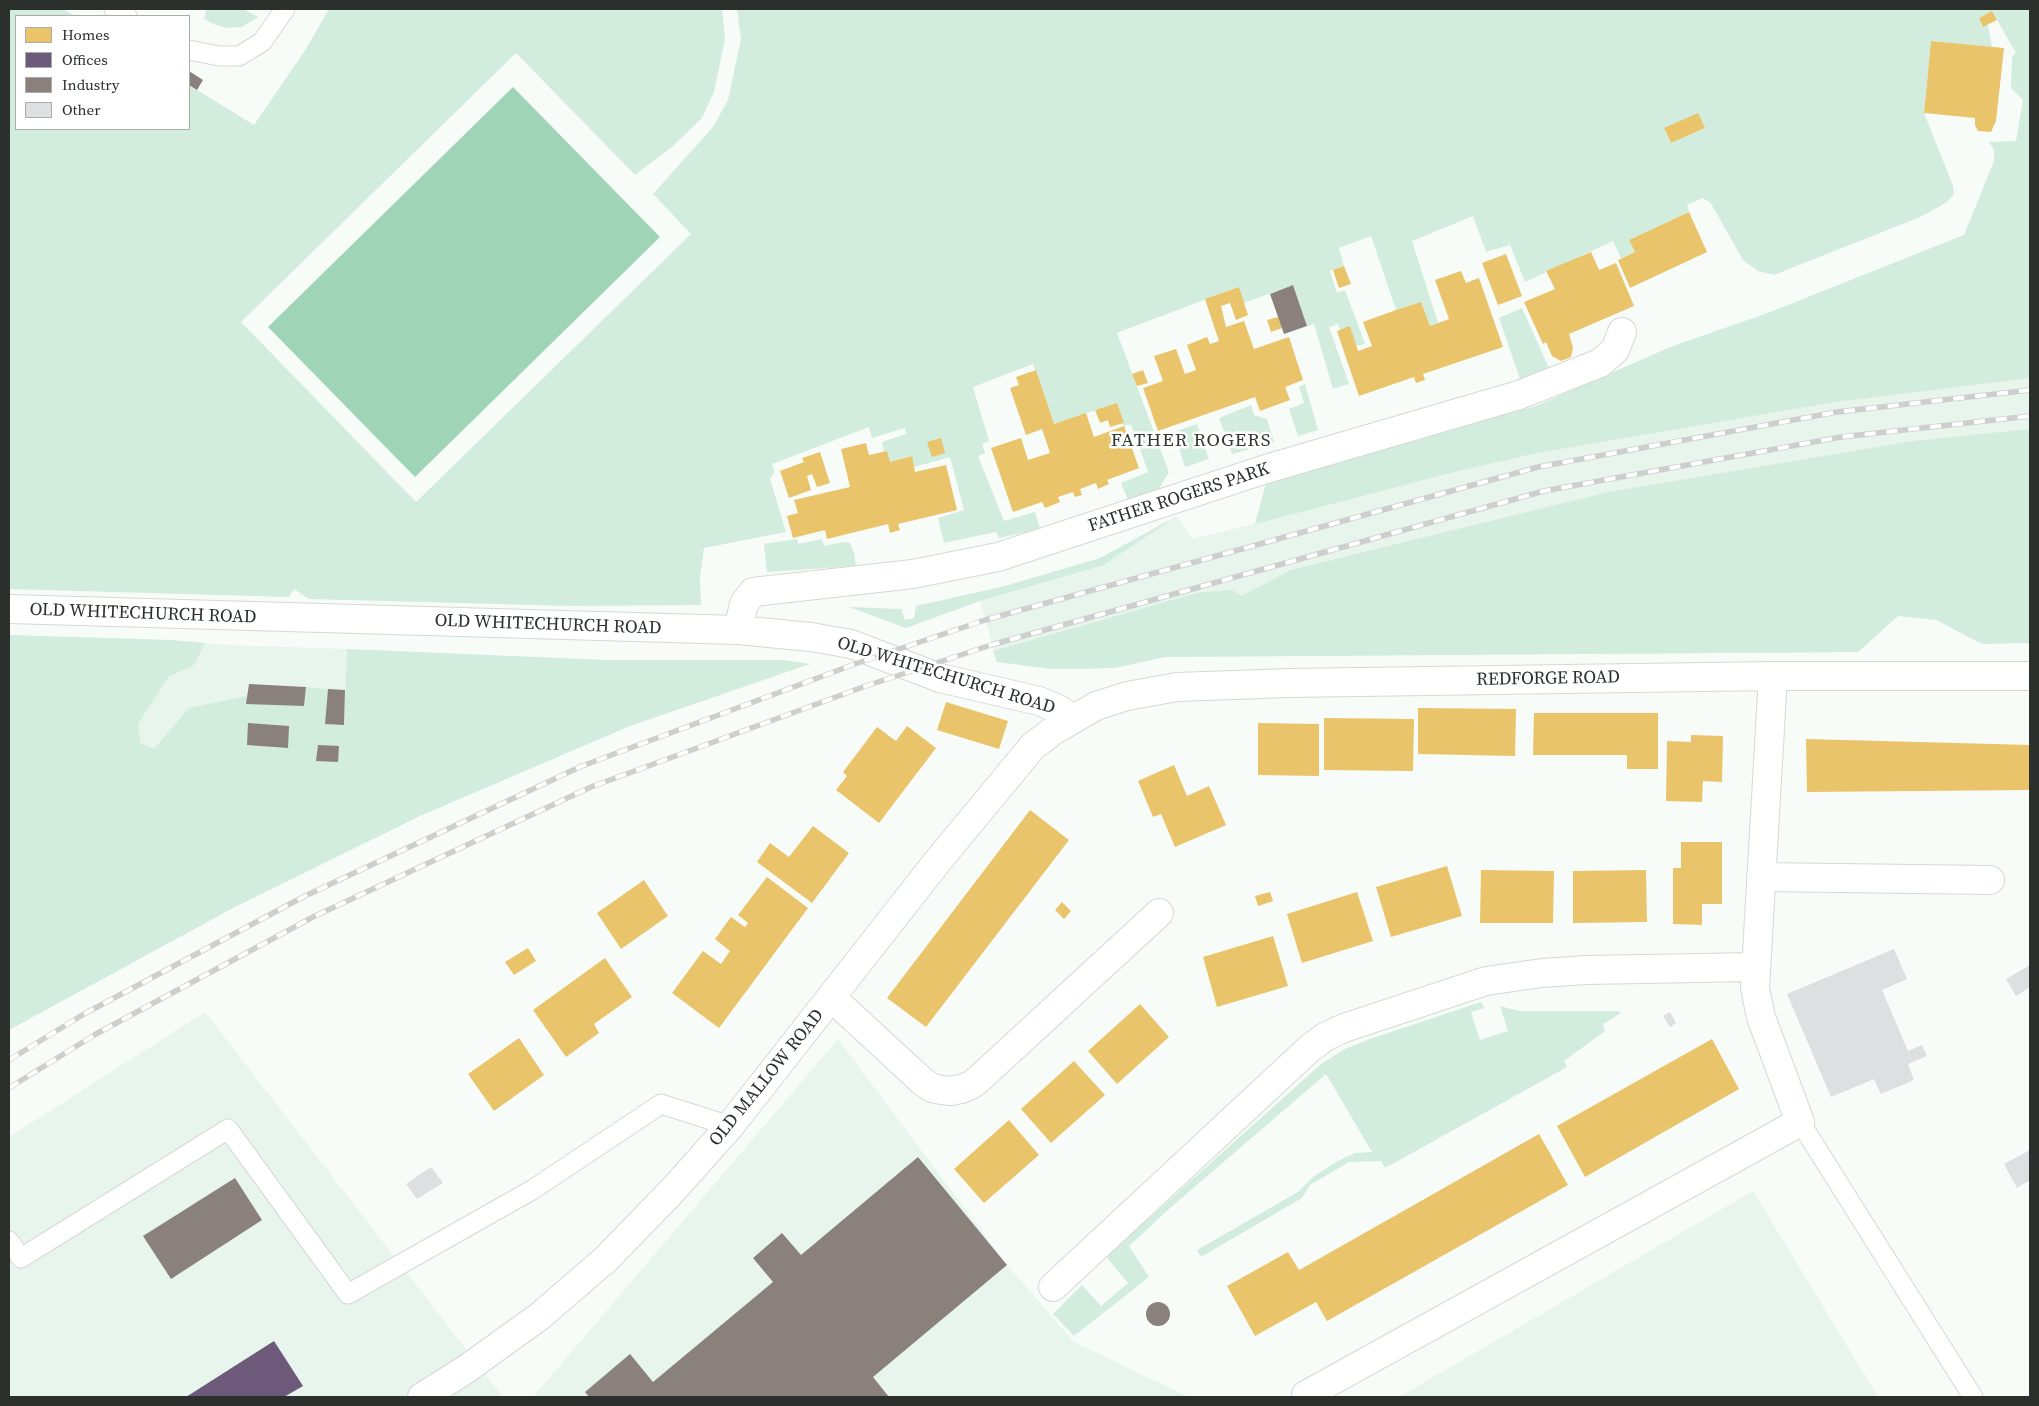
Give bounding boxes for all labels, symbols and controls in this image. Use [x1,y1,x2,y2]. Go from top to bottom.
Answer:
legend [15,15,190,130]
text: Homes [62,24,109,45]
text: Offices [62,49,108,70]
text: Industry [62,74,119,95]
text: Other [62,99,101,120]
district label: FATHER ROGERS [1109,430,1273,452]
street label: FATHER ROGERS PARK [1086,459,1272,537]
street label: OLD WHITECHURCH ROAD [29,599,257,629]
street label: OLD WHITECHURCH ROAD [434,610,662,640]
street label: OLD WHITECHURCH ROAD [834,633,1058,719]
street label: REDFORGE ROAD [1476,667,1620,691]
street label: OLD MALLOW ROAD [705,1005,829,1151]

